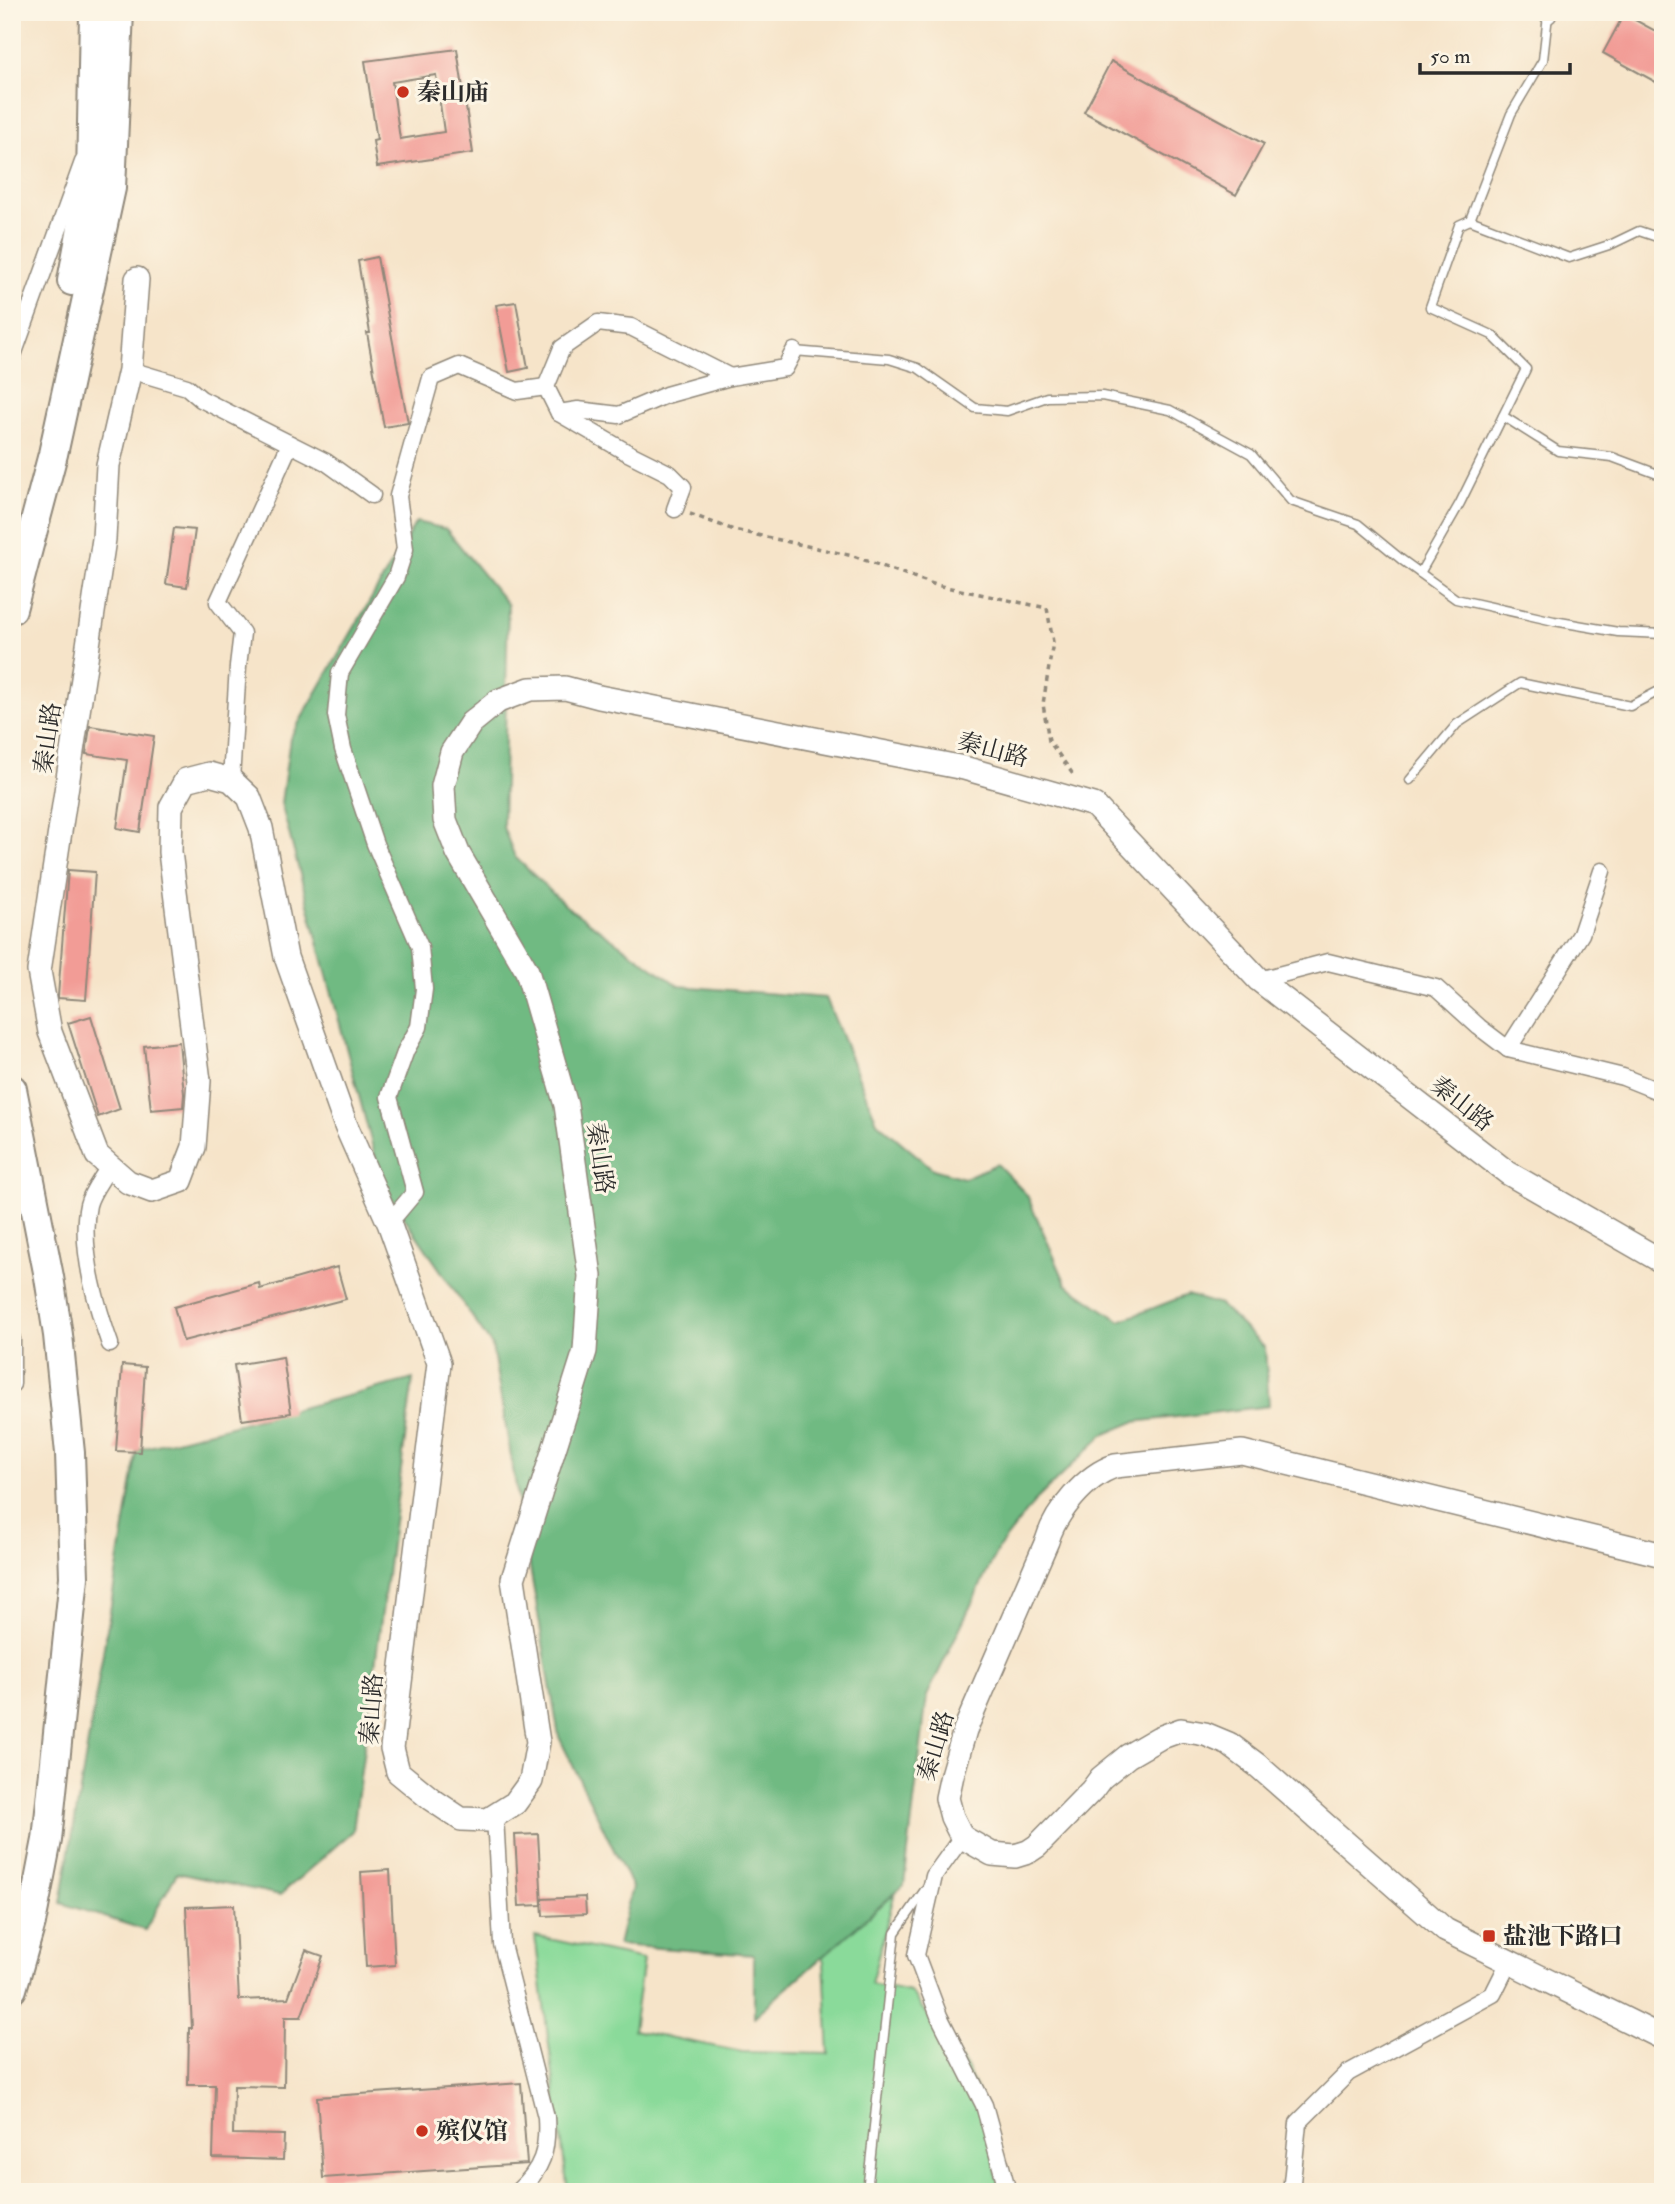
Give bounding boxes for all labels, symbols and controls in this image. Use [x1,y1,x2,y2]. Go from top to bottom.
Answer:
scale bar [1420,32,1570,76]
text: 50 m [1430,43,1471,70]
place label: 秦山庙 [417,77,489,108]
marker: 秦山庙 [395,84,411,100]
street label: 秦山路 [28,700,68,776]
street label: 秦山路 [954,726,1032,774]
street label: 秦山路 [1424,1070,1500,1138]
street label: 秦山路 [580,1120,620,1196]
street label: 秦山路 [354,1672,390,1746]
street label: 秦山路 [911,1707,961,1785]
place label: 盐池下路口 [1503,1921,1623,1952]
marker: 盐池下路口 [1481,1928,1497,1944]
place label: 殡仪馆 [436,2116,508,2147]
marker: 殡仪馆 [414,2123,430,2139]

